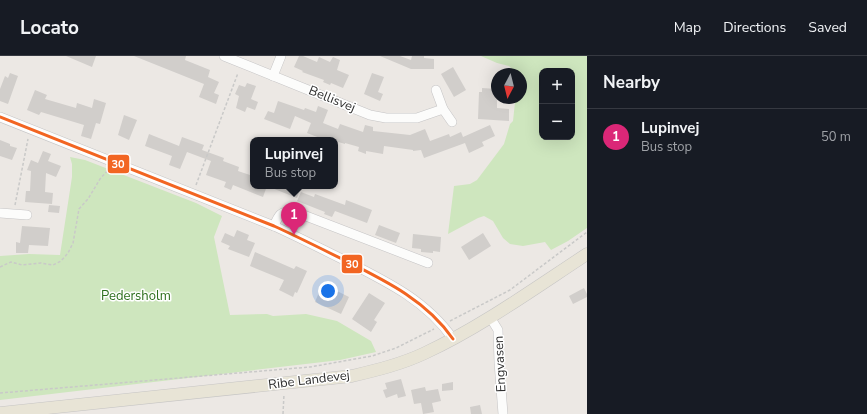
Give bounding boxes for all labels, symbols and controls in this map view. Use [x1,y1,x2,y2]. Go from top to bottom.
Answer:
text: Locato [20,15,79,41]
text: Map [674,18,701,37]
text: Directions [723,18,786,37]
text: Saved [808,18,847,37]
north arrow [491,68,527,104]
map controls [539,68,575,140]
button: + [539,68,575,104]
text: Nearby [603,71,660,94]
street label: Bellisvej [306,81,358,117]
button: − [539,104,575,140]
text: Lupinvej [641,118,699,138]
text: 1 [612,128,620,146]
text: 50 m [821,128,851,146]
popup [250,137,338,189]
text: Bus stop [641,138,692,156]
text: Lupinvej [265,144,323,164]
line badge: 30 [107,154,130,174]
text: 30 [111,157,125,172]
text: Bus stop [265,164,316,182]
pin: 1 [281,202,307,235]
line badge: 30 [341,254,363,274]
text: 30 [345,257,359,272]
your location [318,281,338,301]
park label: Pedersholm [101,287,171,305]
street label: Engvasen [490,335,510,393]
street label: Ribe Landevej [267,366,351,394]

